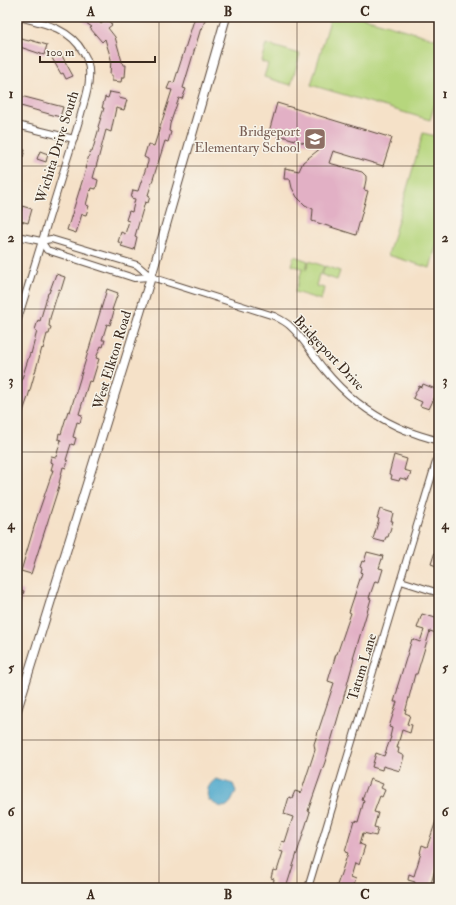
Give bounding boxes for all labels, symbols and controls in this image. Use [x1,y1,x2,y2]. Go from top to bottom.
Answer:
text: A [86,4,96,20]
text: B [224,4,232,20]
text: C [360,4,370,20]
scale bar [40,38,155,64]
text: 100 m [46,45,75,60]
text: 1 [9,86,14,102]
text: 1 [443,86,448,102]
street label: Wichita Drive South [32,88,82,206]
place label: Bridgeport Elementary School [194,123,300,157]
school or university icon: Bridgeport Elementary School [302,126,328,152]
text: 2 [8,230,15,246]
text: 2 [442,230,449,246]
street label: West Elkton Road [89,309,135,412]
street label: Bridgeport Drive [289,312,368,395]
text: 3 [9,373,14,389]
text: 3 [443,373,448,389]
text: 4 [6,517,15,533]
text: 4 [440,517,449,533]
street label: Tatum Lane [344,631,380,703]
text: 5 [8,660,14,676]
text: 5 [442,660,448,676]
text: 6 [8,804,16,820]
text: 6 [442,804,450,820]
text: A [86,887,96,903]
text: B [224,887,232,903]
text: C [360,887,370,903]

